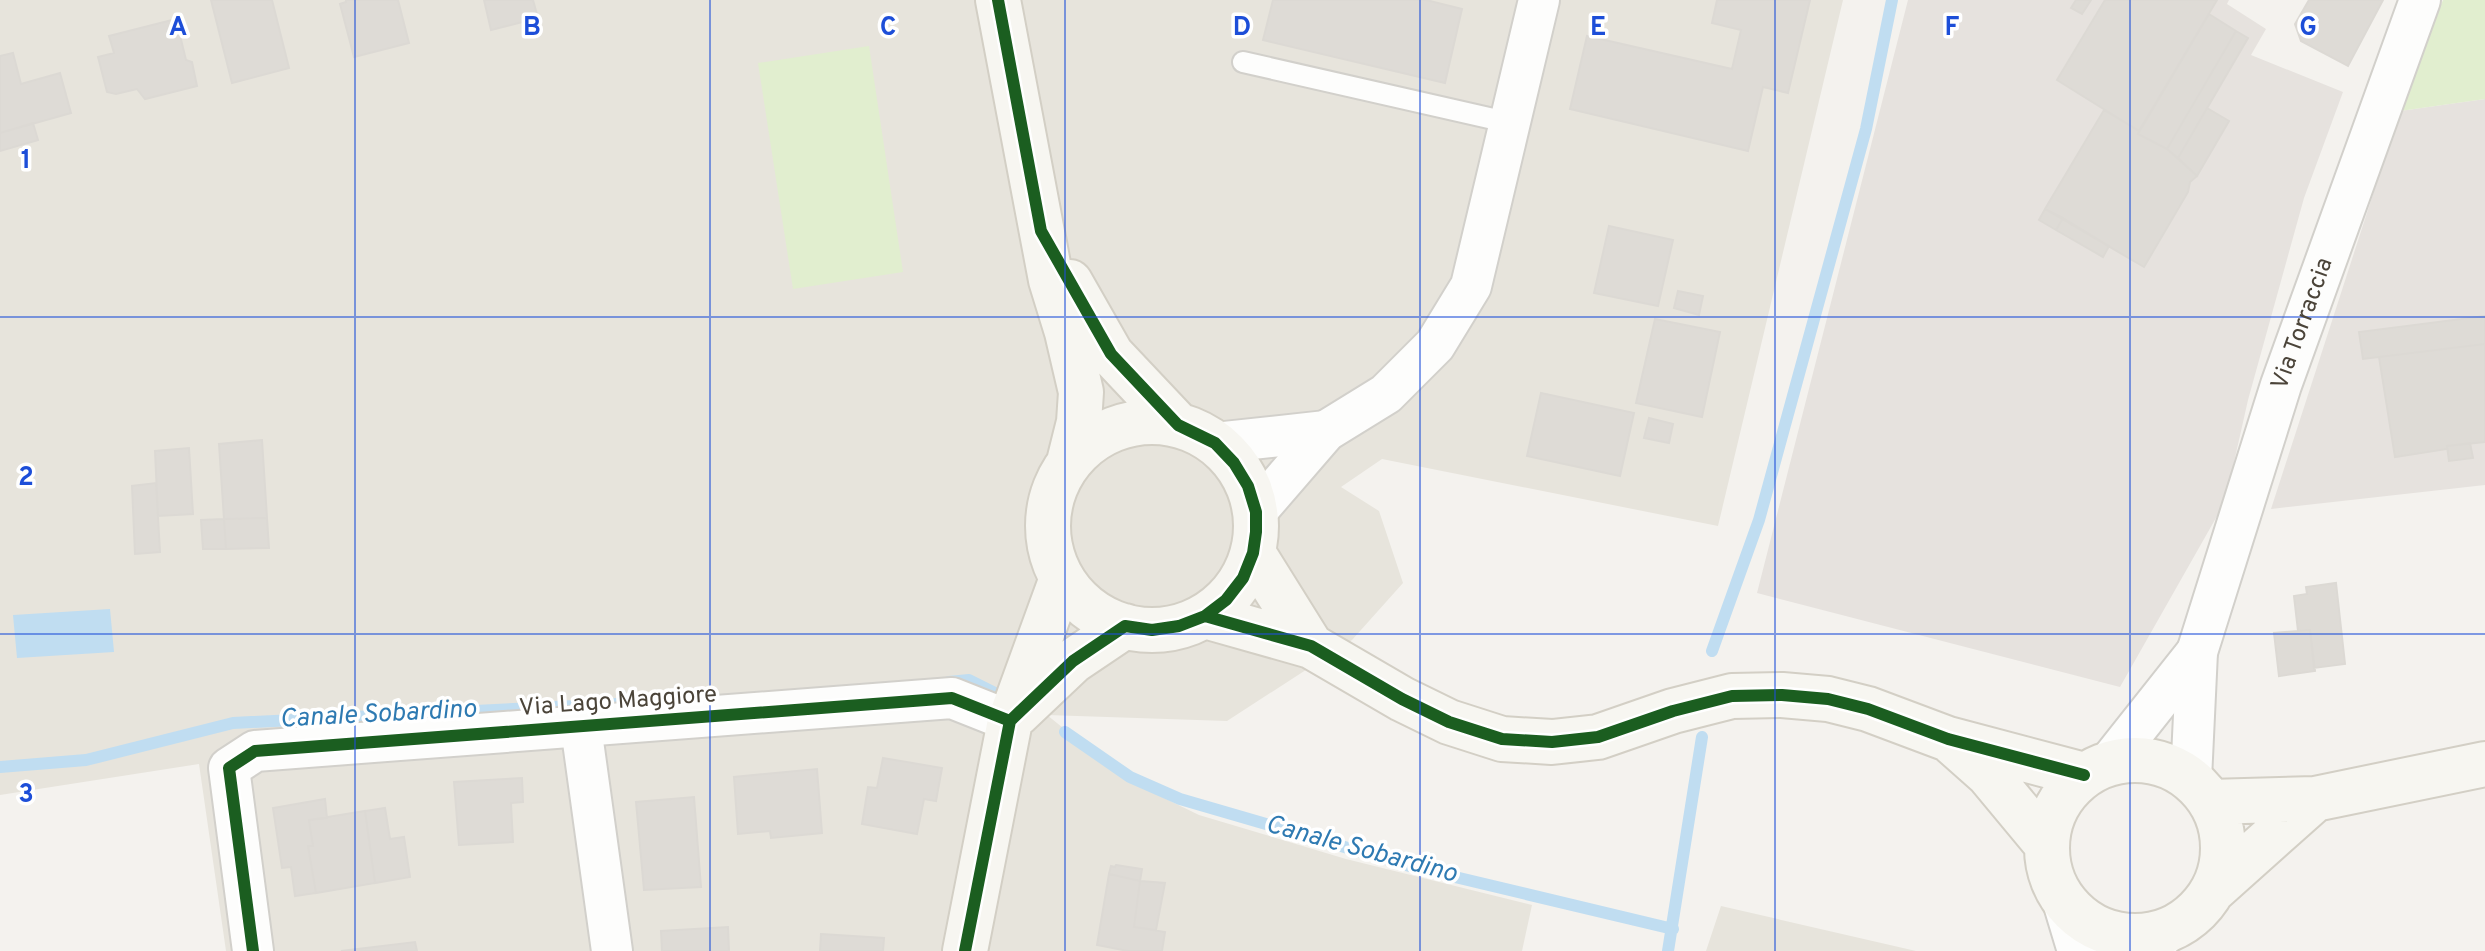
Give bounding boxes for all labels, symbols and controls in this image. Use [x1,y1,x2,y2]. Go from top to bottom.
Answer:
text: A [169,12,187,45]
text: B [523,12,541,45]
text: C [880,12,896,45]
text: D [1233,12,1251,45]
text: E [1590,12,1606,45]
text: F [1945,12,1960,45]
text: G [2299,12,2317,45]
text: 1 [21,145,31,178]
street label: Via Torraccia [2265,254,2341,394]
text: 2 [18,462,34,495]
street label: Via Lago Maggiore [518,680,718,724]
water label: Canale Sobardino [279,693,477,737]
text: 3 [18,779,34,812]
water label: Canale Sobardino [1262,809,1461,891]

